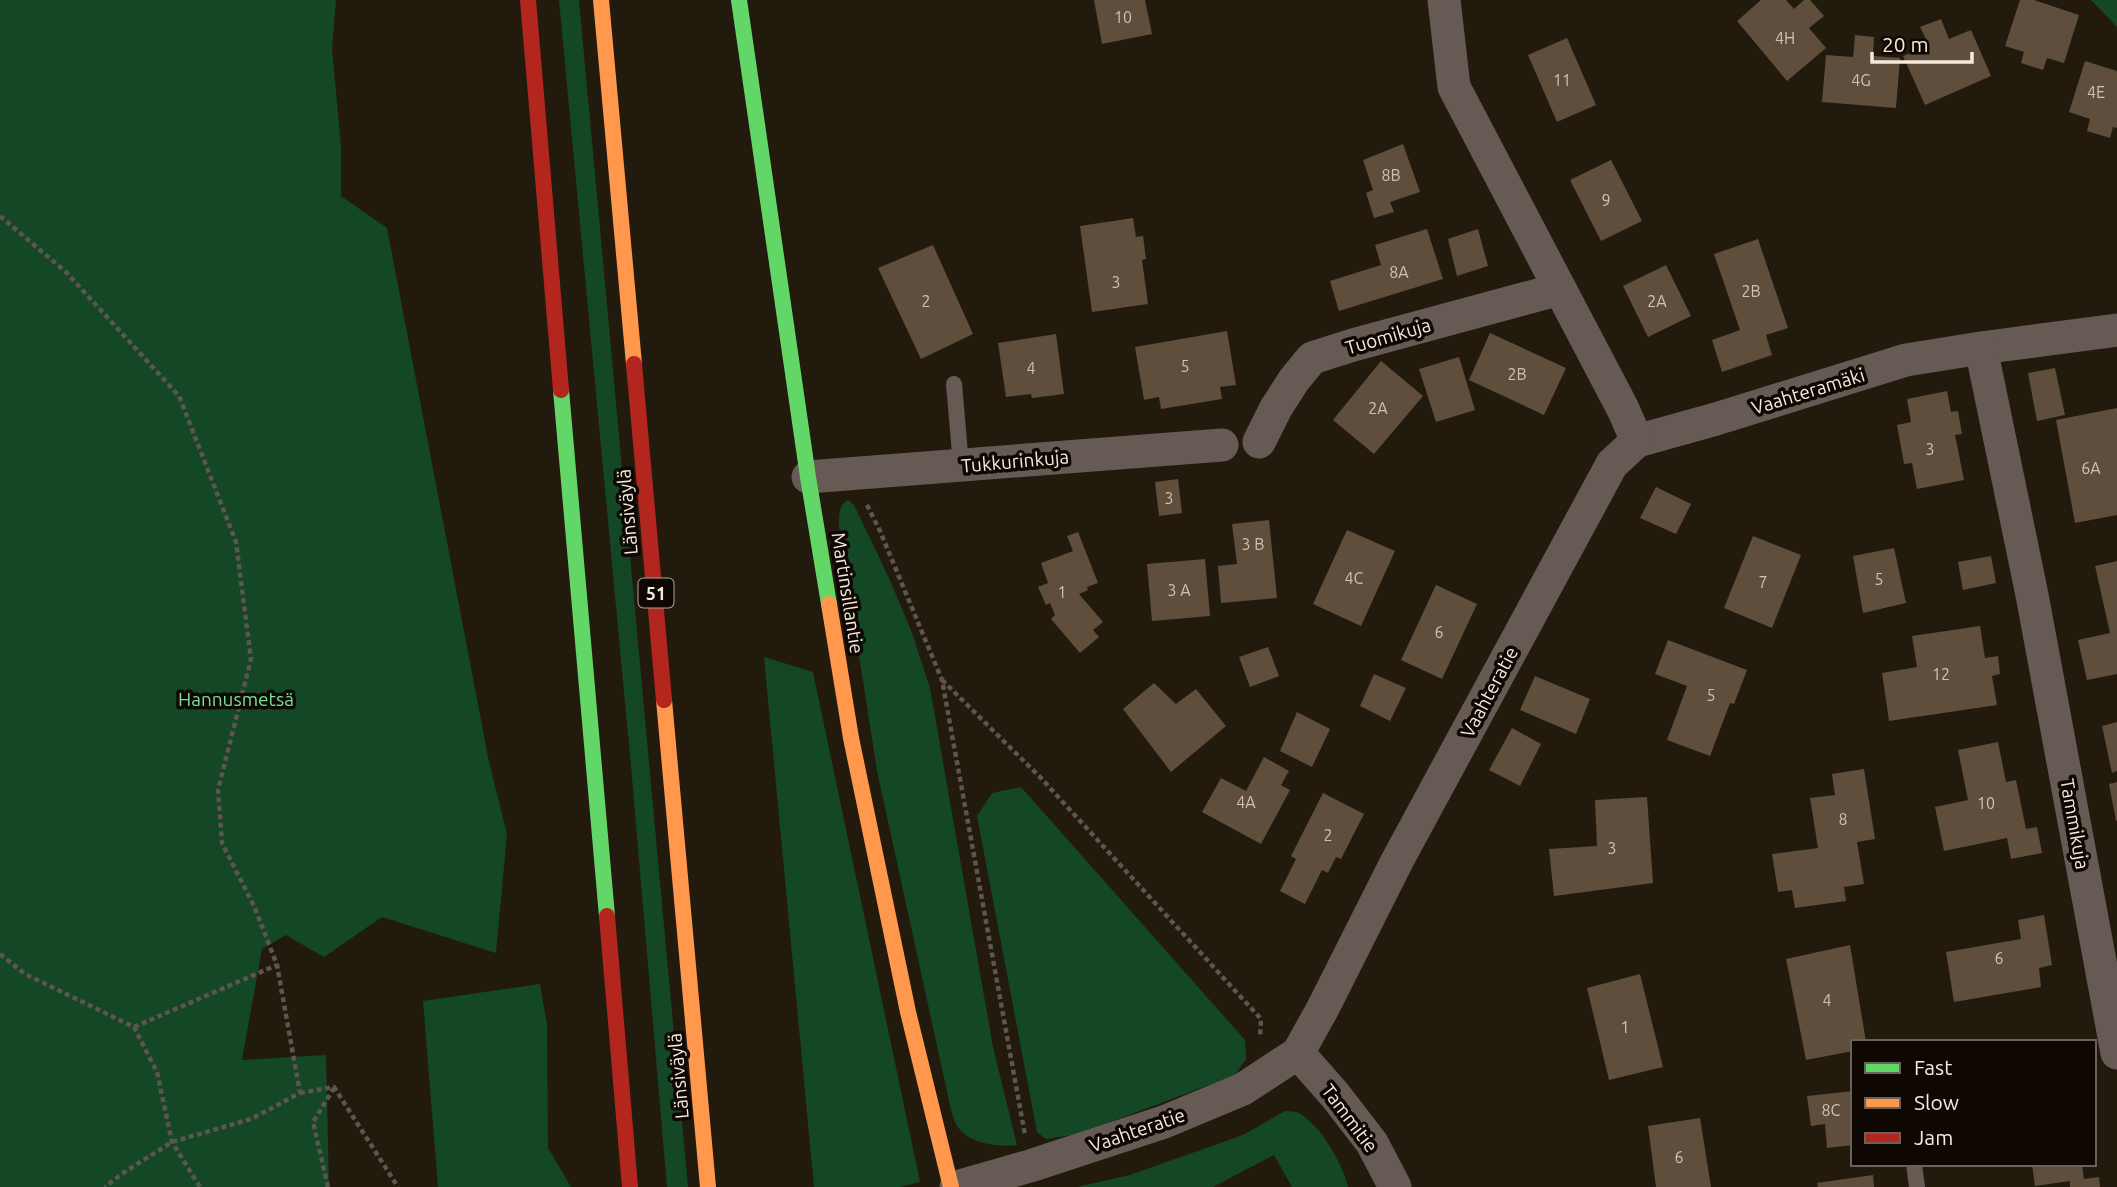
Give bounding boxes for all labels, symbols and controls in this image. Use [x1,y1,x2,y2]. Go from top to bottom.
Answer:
house number: 10 [1114,8,1132,26]
scale bar [1872,21,1972,65]
house number: 4H [1775,29,1795,47]
text: 20 m [1882,32,1929,56]
house number: 11 [1553,71,1571,89]
house number: 4G [1851,71,1871,89]
house number: 4E [2087,83,2105,101]
house number: 8B [1381,166,1401,184]
house number: 9 [1601,191,1611,209]
house number: 8A [1389,263,1409,281]
house number: 3 [1111,273,1121,291]
house number: 2B [1741,282,1761,300]
house number: 2 [921,292,931,310]
house number: 2A [1647,292,1667,310]
street label: Tuomikuja [1343,313,1433,359]
house number: 5 [1180,357,1190,375]
house number: 4 [1026,359,1036,377]
street label: Vaahteramäki [1749,363,1867,419]
house number: 2B [1507,365,1527,383]
house number: 2A [1368,399,1388,417]
house number: 3 [1925,440,1935,458]
street label: Tukkurinkuja [960,445,1070,477]
house number: 6A [2081,459,2101,477]
street label: Länsiväylä [612,468,642,556]
house number: 3 [1164,489,1174,507]
street label: Martinsillantie [828,531,868,655]
house number: 3 B [1242,535,1264,553]
house number: 4C [1345,569,1364,587]
house number: 5 [1874,570,1884,588]
house number: 7 [1758,573,1768,591]
road number: 51 [638,578,674,608]
house number: 3 A [1167,581,1191,599]
house number: 1 [1057,583,1067,601]
house number: 6 [1434,623,1444,641]
street label: Vaahteratie [1456,643,1522,741]
house number: 12 [1932,665,1950,683]
house number: 5 [1706,686,1716,704]
park label: Hannusmetsä [178,688,294,710]
street label: Tammikuja [2056,777,2094,871]
house number: 4A [1236,793,1256,811]
house number: 10 [1977,794,1995,812]
house number: 8 [1838,810,1848,828]
house number: 2 [1323,826,1333,844]
house number: 3 [1607,839,1617,857]
house number: 6 [1994,949,2004,967]
house number: 4 [1822,991,1832,1009]
house number: 1 [1620,1018,1630,1036]
street label: Länsiväylä [663,1032,693,1120]
legend [1851,1040,2096,1166]
text: Fast [1914,1055,1952,1079]
street label: Tammitie [1317,1080,1383,1156]
text: Slow [1914,1090,1959,1114]
house number: 8C [1822,1101,1841,1119]
street label: Vaahteratie [1086,1103,1188,1157]
text: Jam [1914,1125,1953,1149]
house number: 6 [1674,1148,1684,1166]

